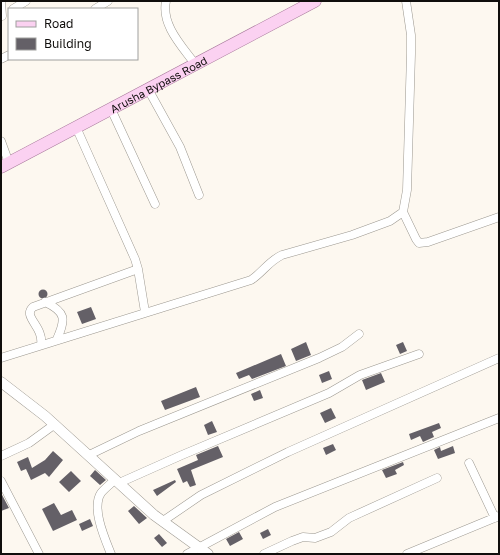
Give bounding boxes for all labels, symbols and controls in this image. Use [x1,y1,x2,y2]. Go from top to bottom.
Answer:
legend [8,8,138,60]
text: Road [44,16,73,31]
text: Building [44,36,92,51]
street label: Arusha Bypass Road [108,53,209,115]

